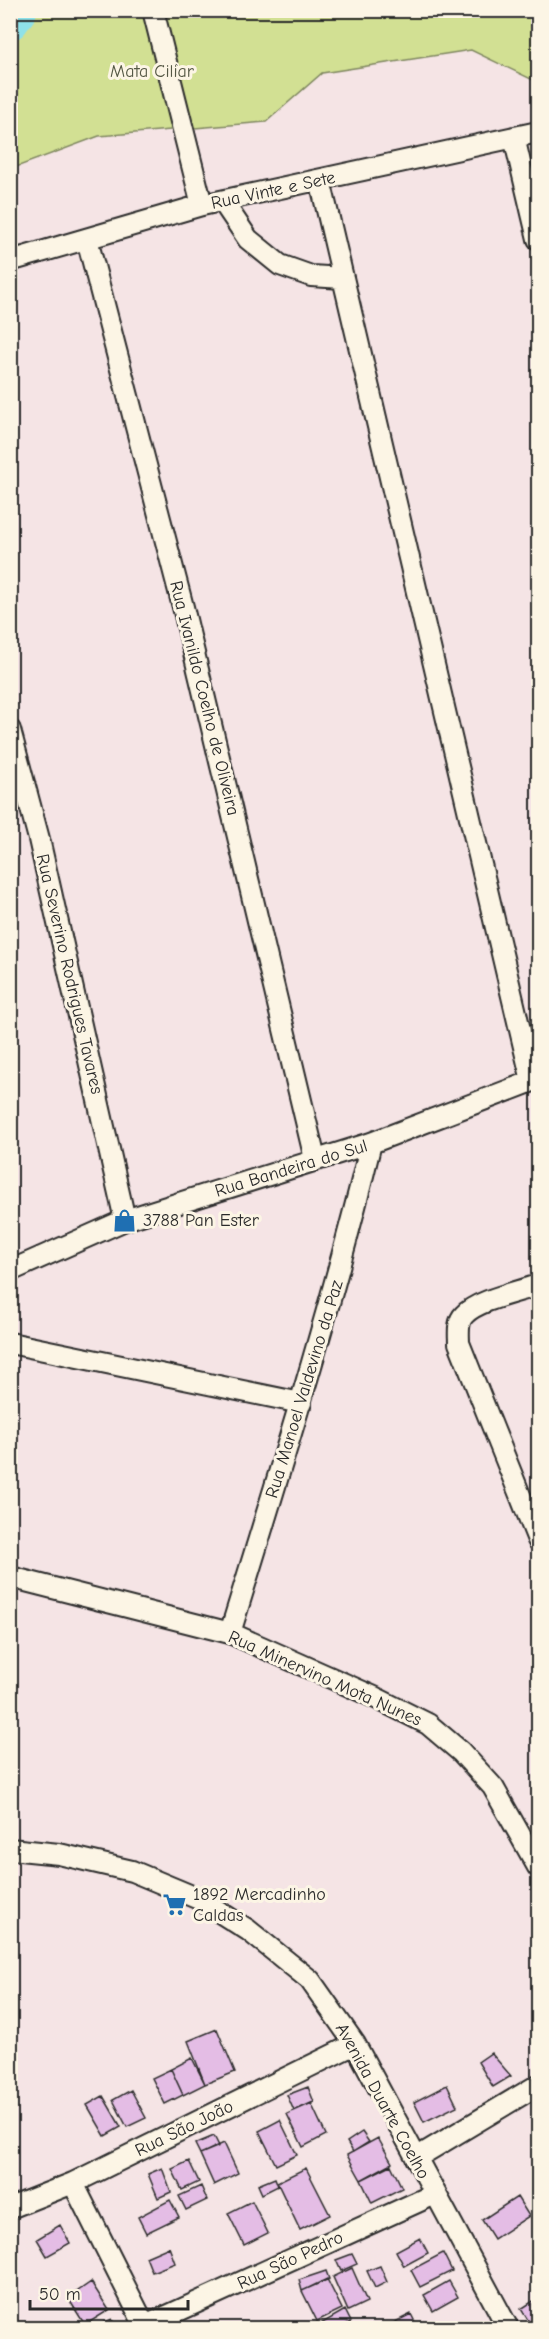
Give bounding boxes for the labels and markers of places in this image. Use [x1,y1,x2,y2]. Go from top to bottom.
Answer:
shop icon: 3788 Pan Ester [112,1207,138,1233]
place label: 3788 Pan Ester [143,1210,260,1231]
place label: 1892 Mercadinho Caldas [193,1884,326,1926]
supermarket icon: 1892 Mercadinho Caldas [162,1891,188,1917]

